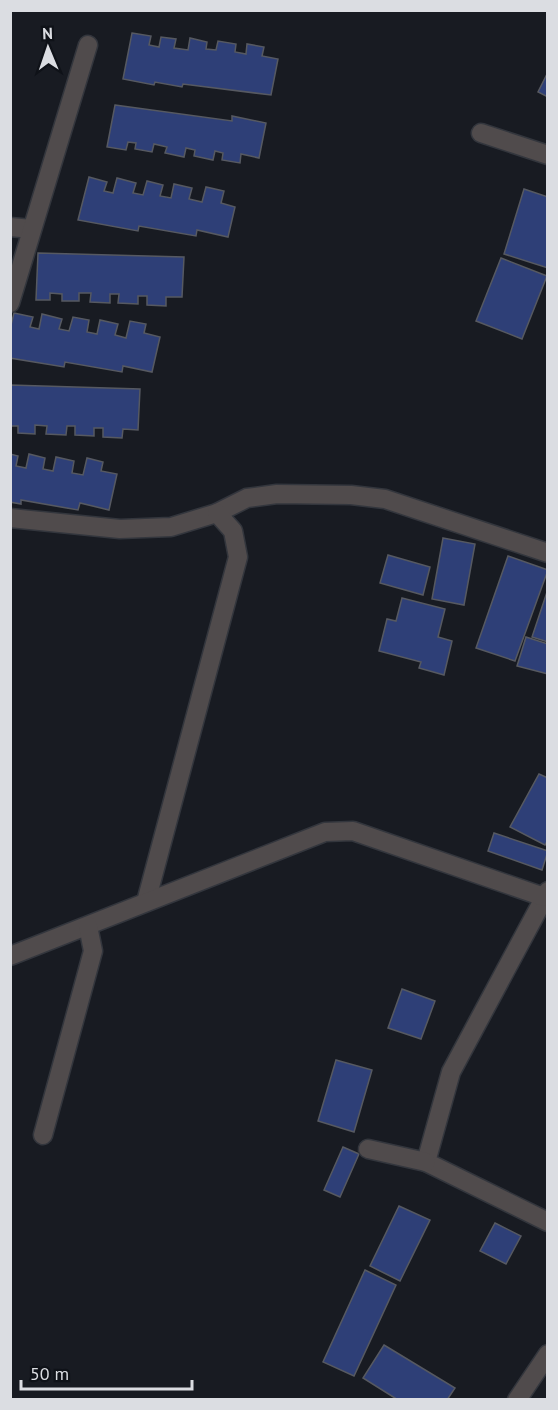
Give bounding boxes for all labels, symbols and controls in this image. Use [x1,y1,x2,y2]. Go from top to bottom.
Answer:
north arrow [18,18,78,78]
text: N [42,23,53,43]
scale bar [21,1353,192,1391]
text: 50 m [30,1362,69,1385]

